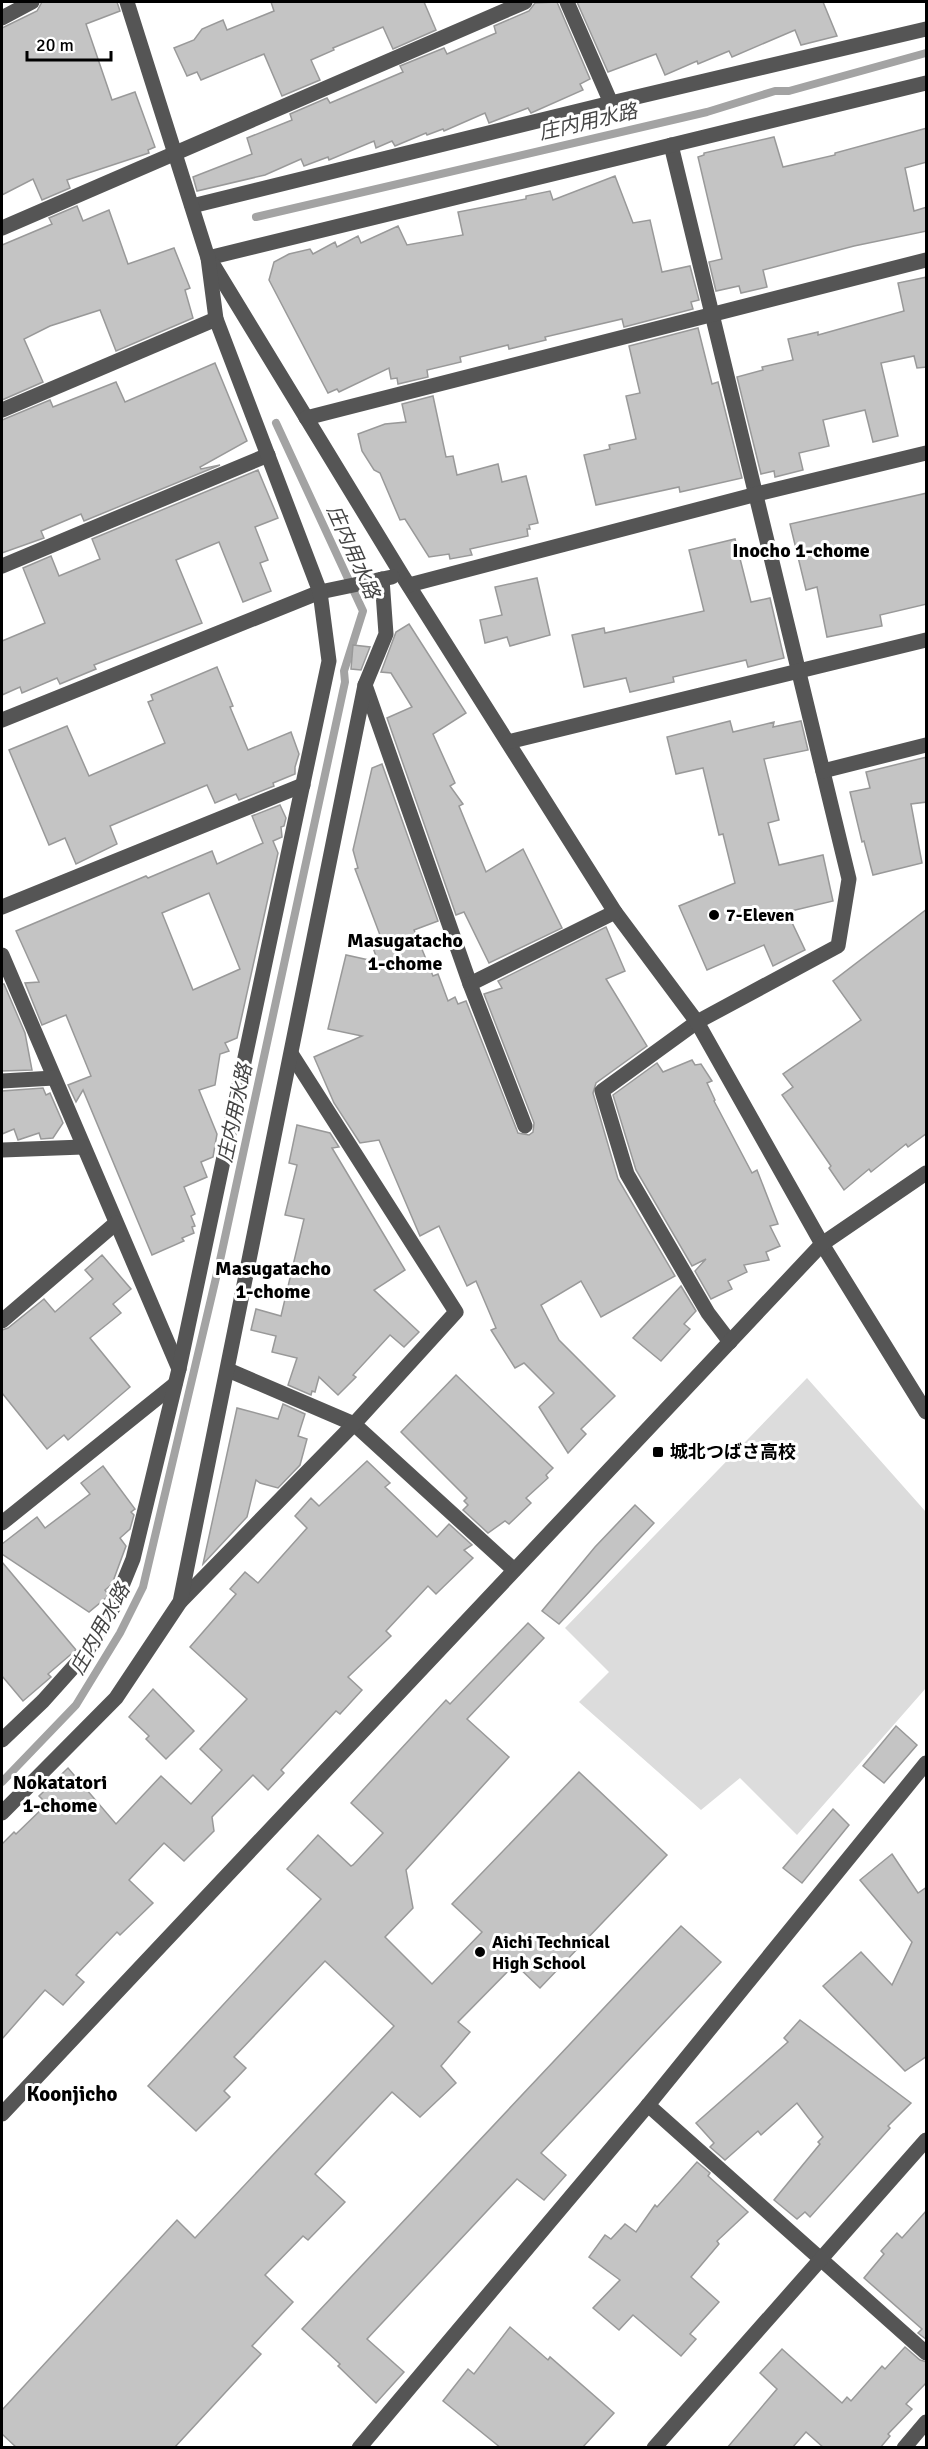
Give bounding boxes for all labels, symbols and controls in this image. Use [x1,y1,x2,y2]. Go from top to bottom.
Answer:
scale bar [27,24,111,62]
text: 20 m [36,34,74,56]
water label: 庄内用水路 [536,98,641,145]
water label: 庄内用水路 [321,501,386,605]
district label: Inocho 1-chome [732,538,870,563]
place label: 7-Eleven [726,904,794,926]
marker: 7-Eleven [707,908,721,922]
district label: Masugatacho 1-chome [347,928,463,976]
water label: 庄内用水路 [212,1060,258,1165]
district label: Masugatacho 1-chome [215,1256,331,1304]
place label: 城北つばさ高校 [670,1441,796,1463]
marker: 城北つばさ高校 [651,1445,665,1459]
water label: 庄内用水路 [65,1577,136,1679]
district label: Nokatatori 1-chome [13,1770,107,1818]
place label: Aichi Technical High School [492,1931,610,1974]
marker: Aichi Technical High School [473,1945,487,1959]
district label: Koonjicho [26,2081,118,2107]

